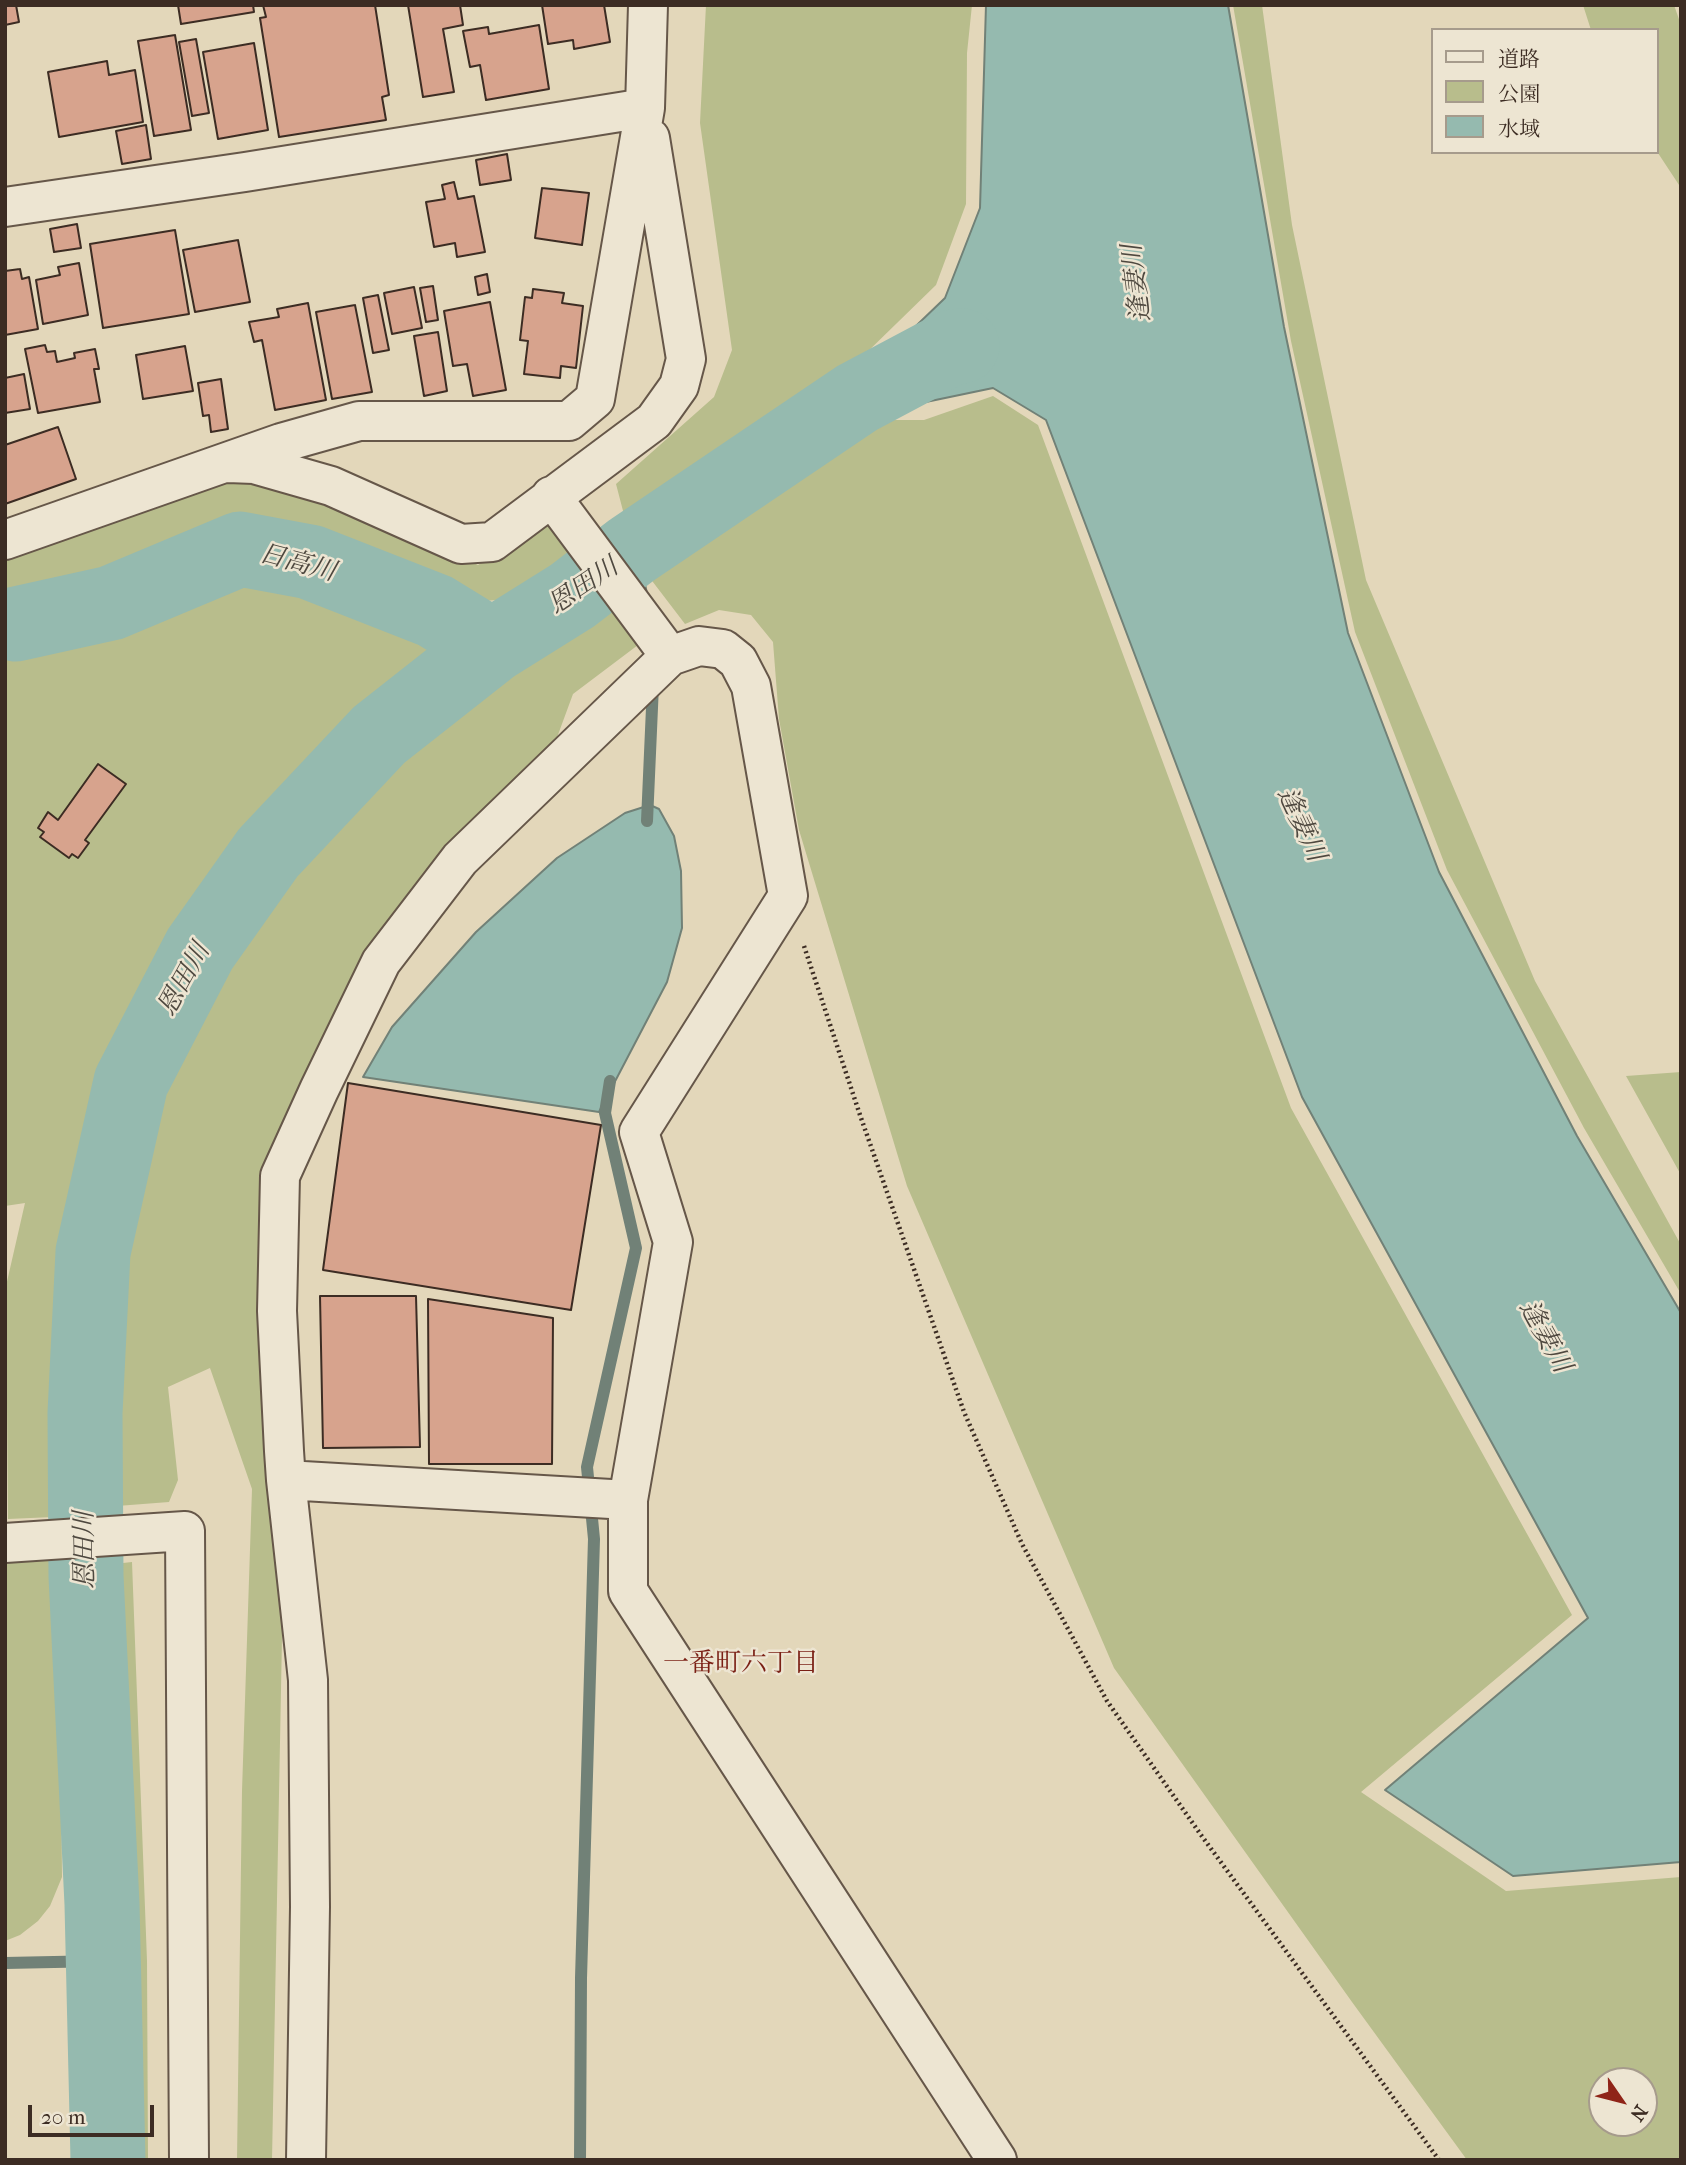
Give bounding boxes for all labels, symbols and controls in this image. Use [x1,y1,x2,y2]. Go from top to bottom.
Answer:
legend [1430,28,1658,154]
text: 道路 [1498,47,1540,71]
text: 公園 [1498,82,1540,106]
text: 水域 [1498,117,1540,141]
water label: 逢妻川 [1118,242,1158,324]
water label: 日高川 [255,539,339,589]
water label: 恩田川 [543,552,625,622]
water label: 逢妻川 [1269,783,1331,867]
water label: 恩田川 [152,938,218,1022]
water label: 逢妻川 [1511,1295,1577,1379]
water label: 恩田川 [70,1511,102,1589]
district label: 一番町六丁目 [663,1649,819,1681]
north arrow [1588,2067,1658,2137]
scale bar [32,2092,158,2136]
text: N [1625,2101,1652,2125]
text: 20 m [41,2105,85,2129]

